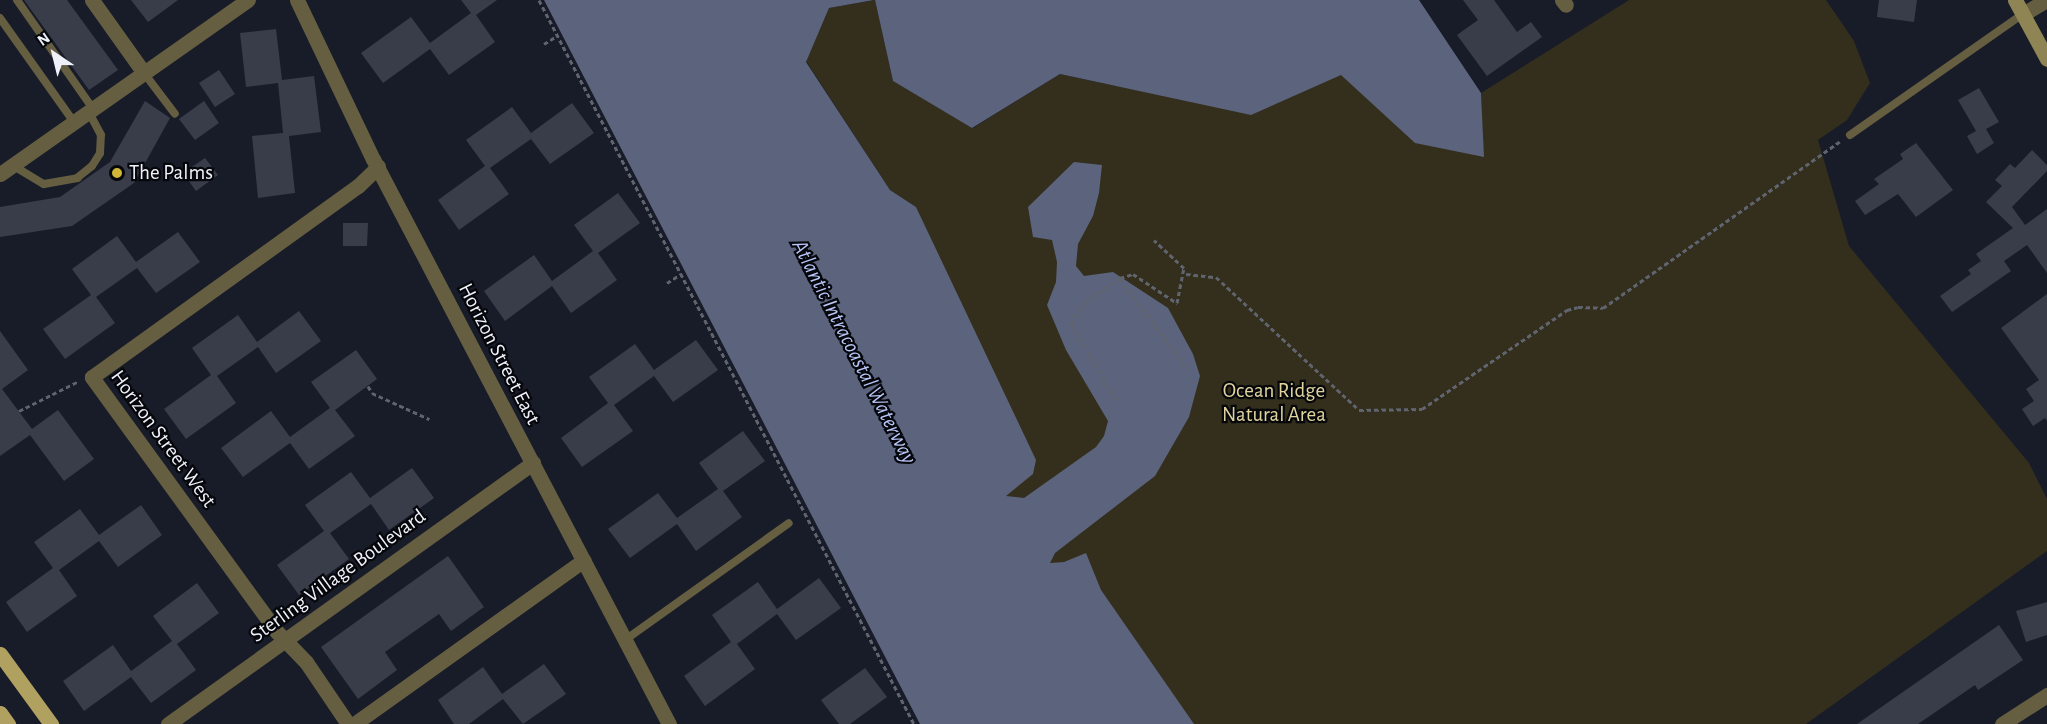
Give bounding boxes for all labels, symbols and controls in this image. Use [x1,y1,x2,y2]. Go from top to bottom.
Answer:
north arrow [24,24,84,84]
text: N [35,30,53,49]
place label: The Palms [129,160,213,186]
marker: The Palms [110,166,124,180]
water label: Atlantic Intracoastal Waterway [786,235,922,469]
street label: Horizon Street East [452,279,546,429]
street label: Horizon Street West [105,365,221,513]
park label: Ocean Ridge Natural Area [1222,378,1326,428]
street label: Sterling Village Boulevard [245,504,431,648]

